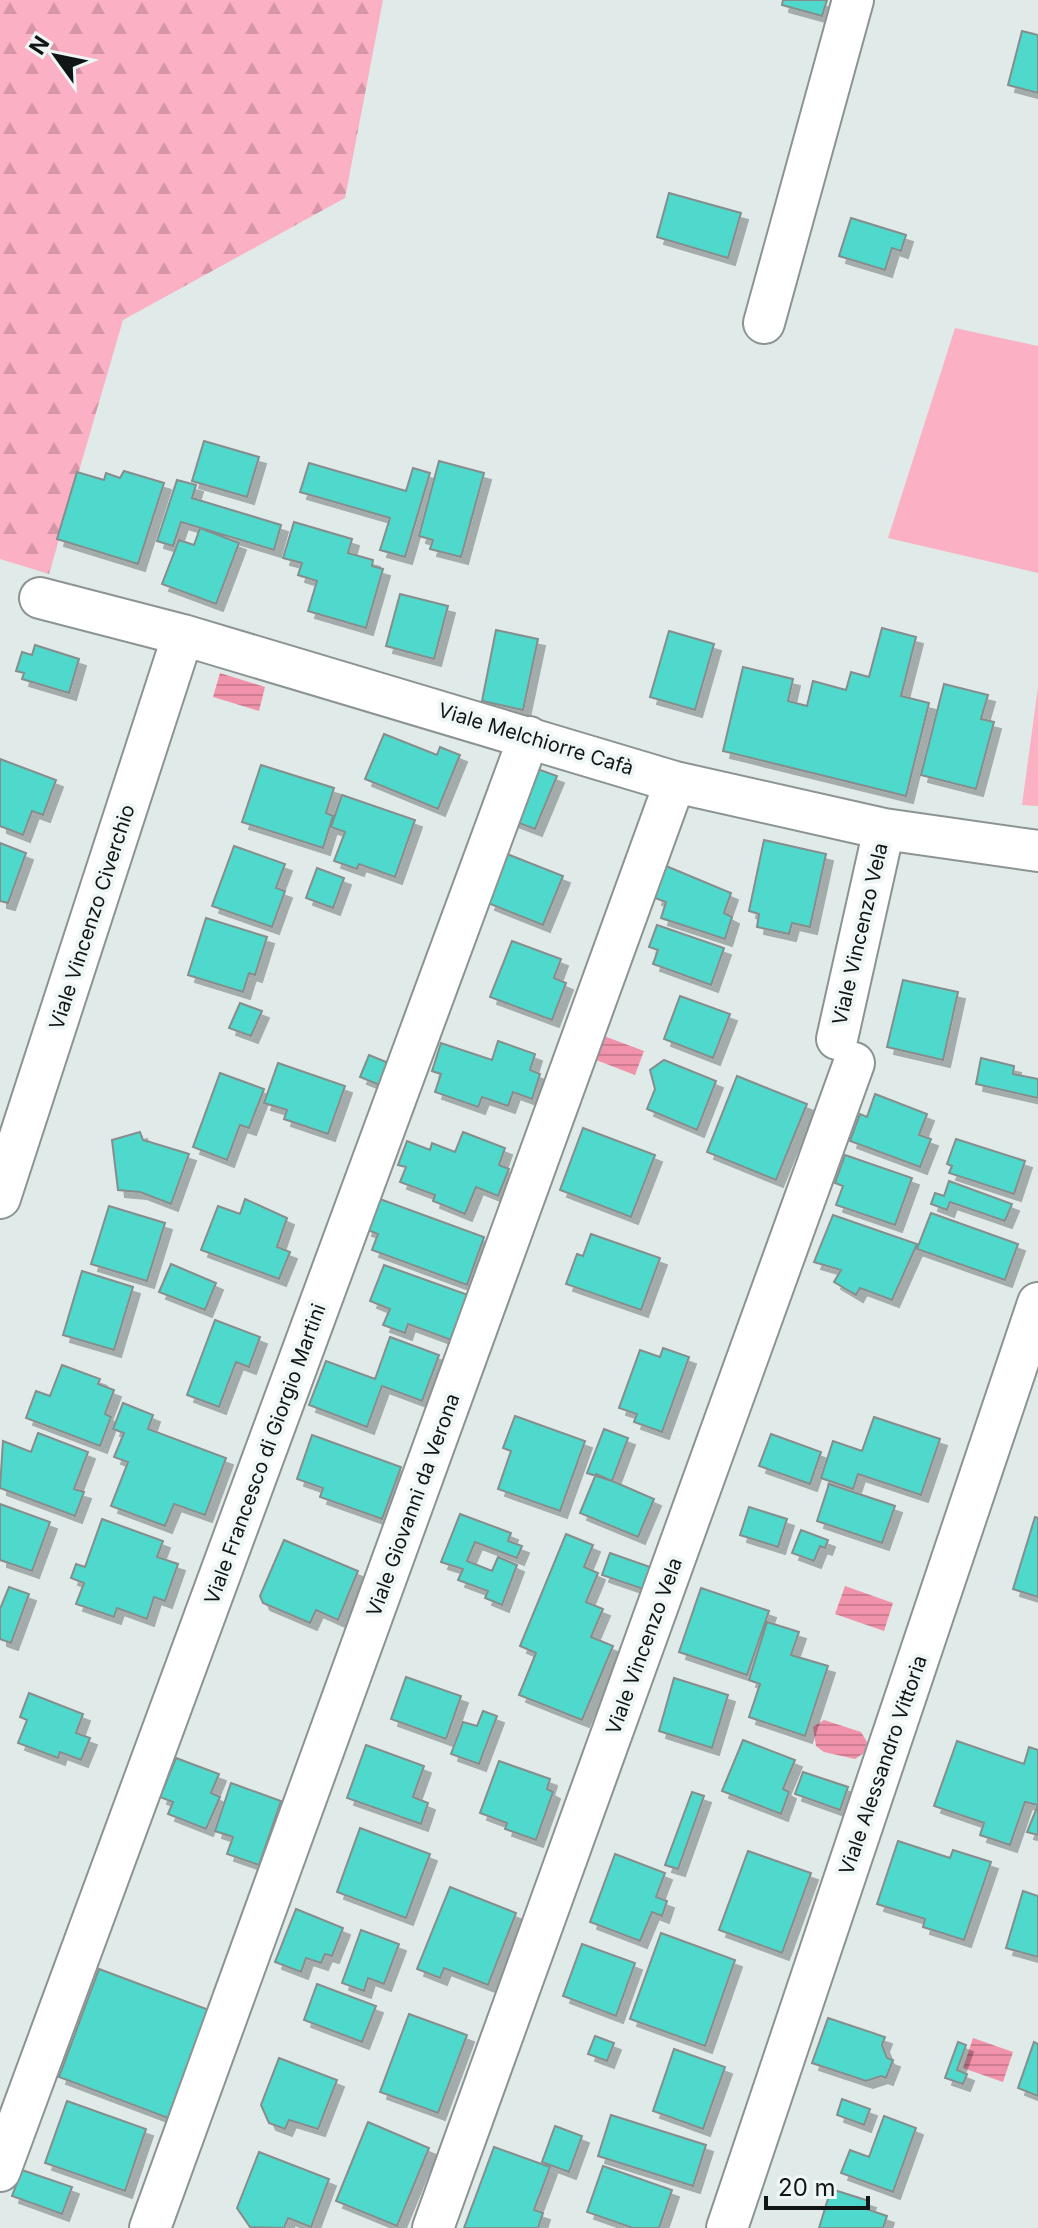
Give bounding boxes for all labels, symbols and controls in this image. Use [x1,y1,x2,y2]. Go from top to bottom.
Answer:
north arrow [16,16,96,96]
text: N [24,31,55,59]
street label: Viale Melchiorre Cafà [435,698,637,780]
street label: Viale Vincenzo Civerchio [44,802,140,1032]
street label: Viale Vincenzo Vela [827,841,893,1027]
street label: Viale Francesco di Giorgio Martini [199,1300,331,1608]
street label: Viale Giovanni da Verona [361,1390,465,1620]
street label: Viale Vincenzo Vela [601,1554,687,1738]
street label: Viale Alessandro Vittoria [834,1652,932,1878]
scale bar [766,2160,868,2210]
text: 20 m [778,2173,836,2202]

